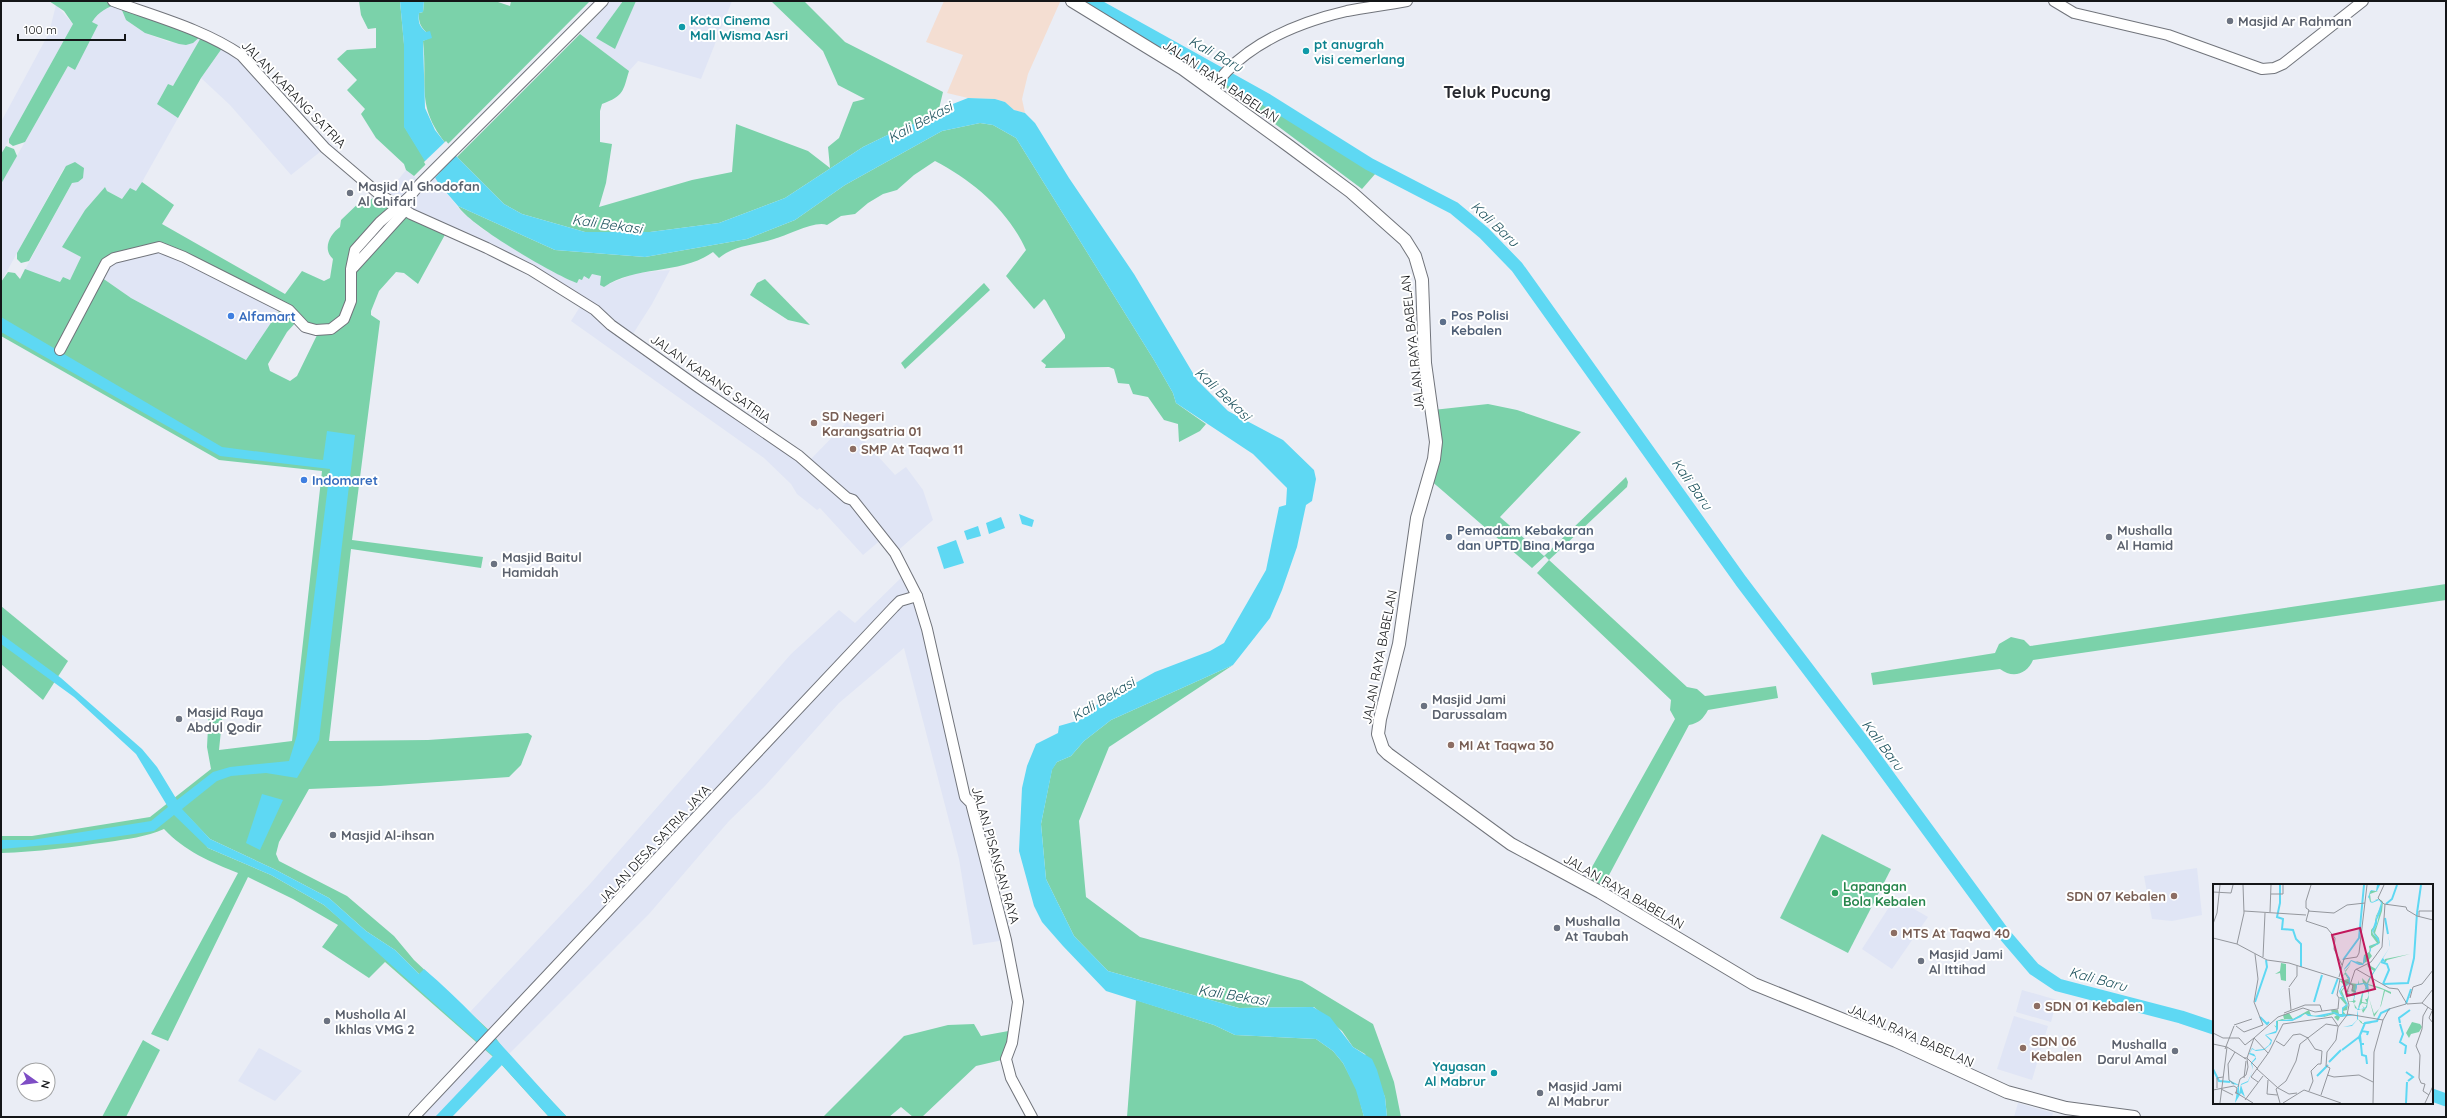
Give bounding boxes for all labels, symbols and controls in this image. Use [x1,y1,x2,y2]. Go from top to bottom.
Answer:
place label: Kota Cinema Mall Wisma Asri [690,12,788,43]
place label: Masjid Ar Rahman [2238,13,2352,29]
scale bar [18,16,125,42]
marker: Masjid Ar Rahman [2225,16,2235,26]
text: 100 m [24,22,57,37]
marker: Kota Cinema Mall Wisma Asri [677,22,687,32]
water label: Kali Baru [1186,32,1247,77]
street label: JALAN RAYA BABELAN [1160,36,1282,126]
place label: pt anugrah visi cemerlang [1314,36,1405,67]
street label: JALAN KARANG SATRIA [238,37,350,152]
marker: pt anugrah visi cemerlang [1301,46,1311,56]
district label: Teluk Pucung [1443,81,1551,102]
water label: Kali Bekasi [885,97,957,146]
place label: Masjid Al Ghodofan Al Ghifari [358,178,480,209]
marker: Masjid Al Ghodofan Al Ghifari [345,188,355,198]
water label: Kali Baru [1467,197,1523,251]
water label: Kali Bekasi [571,210,645,238]
street label: JALAN RAYA BABELAN [1397,274,1427,412]
place label: Pos Polisi Kebalen [1451,307,1508,338]
place label: Alfamart [239,308,296,324]
marker: Alfamart [226,311,236,321]
marker: Pos Polisi Kebalen [1438,317,1448,327]
street label: JALAN KARANG SATRIA [648,330,775,426]
water label: Kali Bekasi [1191,363,1256,426]
place label: SD Negeri Karangsatria 01 [822,408,922,439]
marker: SD Negeri Karangsatria 01 [809,418,819,428]
place label: SMP At Taqwa 11 [861,441,963,457]
marker: SMP At Taqwa 11 [848,444,858,454]
water label: Kali Baru [1668,455,1717,514]
place label: Indomaret [312,472,378,488]
marker: Indomaret [299,475,309,485]
place label: Pemadam Kebakaran dan UPTD Bina Marga [1457,522,1595,553]
place label: Mushalla Al Hamid [2117,522,2173,553]
marker: Pemadam Kebakaran dan UPTD Bina Marga [1444,532,1454,542]
marker: Mushalla Al Hamid [2104,532,2114,542]
place label: Masjid Baitul Hamidah [502,549,582,580]
marker: Masjid Baitul Hamidah [489,559,499,569]
street label: JALAN RAYA BABELAN [1358,588,1400,726]
water label: Kali Bekasi [1068,672,1140,725]
place label: Masjid Jami Darussalam [1432,691,1507,722]
marker: Masjid Jami Darussalam [1419,701,1429,711]
place label: Masjid Raya Abdul Qodir [187,704,263,735]
marker: Masjid Raya Abdul Qodir [174,714,184,724]
water label: Kali Baru [1858,716,1909,775]
place label: MI At Taqwa 30 [1459,737,1554,753]
marker: MI At Taqwa 30 [1446,740,1456,750]
street label: JALAN DESA SATRIA JAYA [595,781,714,907]
street label: JALAN PISANGAN RAYA [969,784,1023,926]
place label: Masjid Al-ihsan [341,827,434,843]
marker: Masjid Al-ihsan [328,830,338,840]
street label: JALAN RAYA BABELAN [1561,850,1687,932]
place label: Lapangan Bola Kebalen [1843,878,1926,909]
inset map [2213,884,2433,1104]
marker: Lapangan Bola Kebalen [1830,888,1840,898]
place label: SDN 07 Kebalen [2066,888,2166,904]
marker: SDN 07 Kebalen [2169,891,2179,901]
place label: Mushalla At Taubah [1565,913,1629,944]
marker: Mushalla At Taubah [1552,923,1562,933]
place label: MTS At Taqwa 40 [1902,925,2010,941]
marker: MTS At Taqwa 40 [1889,928,1899,938]
place label: Masjid Jami Al Ittihad [1929,946,2003,977]
marker: Masjid Jami Al Ittihad [1916,956,1926,966]
water label: Kali Baru [2067,963,2130,996]
water label: Kali Bekasi [1197,981,1271,1010]
place label: SDN 01 Kebalen [2045,998,2143,1014]
street label: JALAN RAYA BABELAN [1845,1000,1977,1070]
marker: SDN 01 Kebalen [2032,1001,2042,1011]
place label: Musholla Al Ikhlas VMG 2 [335,1006,415,1037]
marker: Musholla Al Ikhlas VMG 2 [322,1016,332,1026]
place label: SDN 06 Kebalen [2031,1033,2082,1064]
place label: Mushalla Darul Amal [2097,1036,2167,1067]
marker: SDN 06 Kebalen [2018,1043,2028,1053]
marker: Mushalla Darul Amal [2170,1046,2180,1056]
place label: Yayasan Al Mabrur [1425,1058,1486,1089]
north arrow [16,1062,56,1102]
marker: Yayasan Al Mabrur [1489,1068,1499,1078]
place label: Masjid Jami Al Mabrur [1548,1078,1622,1109]
text: N [38,1079,53,1090]
marker: Masjid Jami Al Mabrur [1535,1088,1545,1098]

